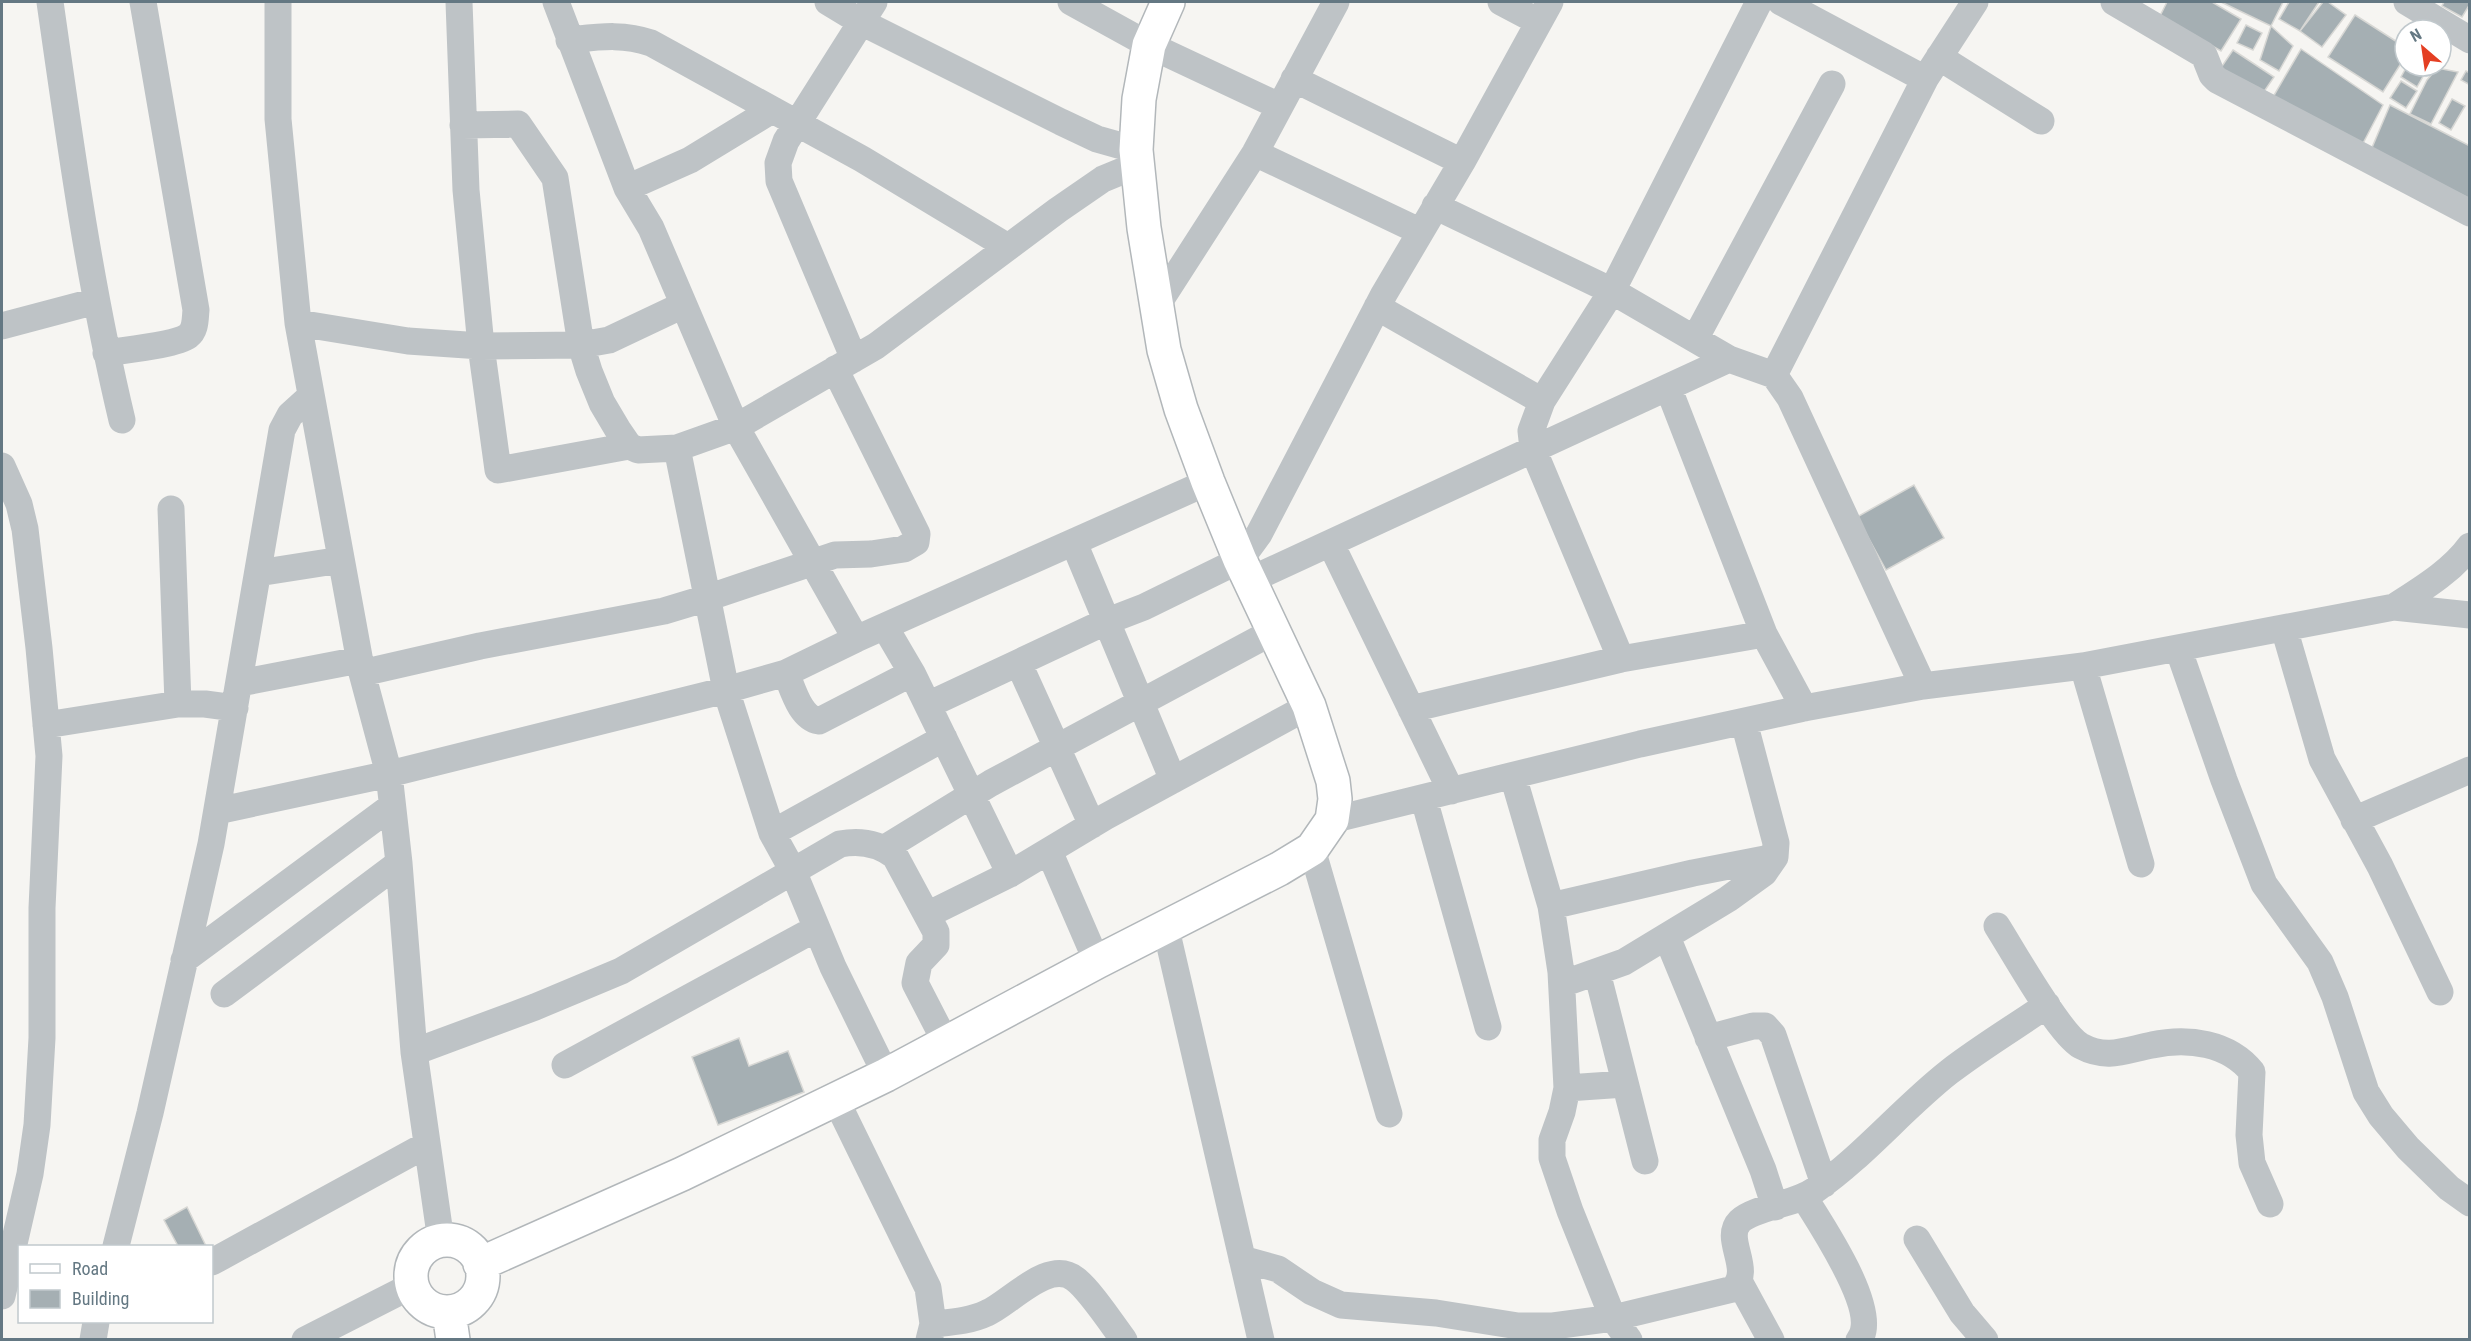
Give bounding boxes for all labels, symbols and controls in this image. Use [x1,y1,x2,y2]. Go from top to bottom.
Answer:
north arrow [2393,18,2453,78]
text: N [2407,25,2425,46]
legend [18,1245,213,1323]
text: Road [72,1258,108,1279]
text: Building [72,1288,129,1309]

